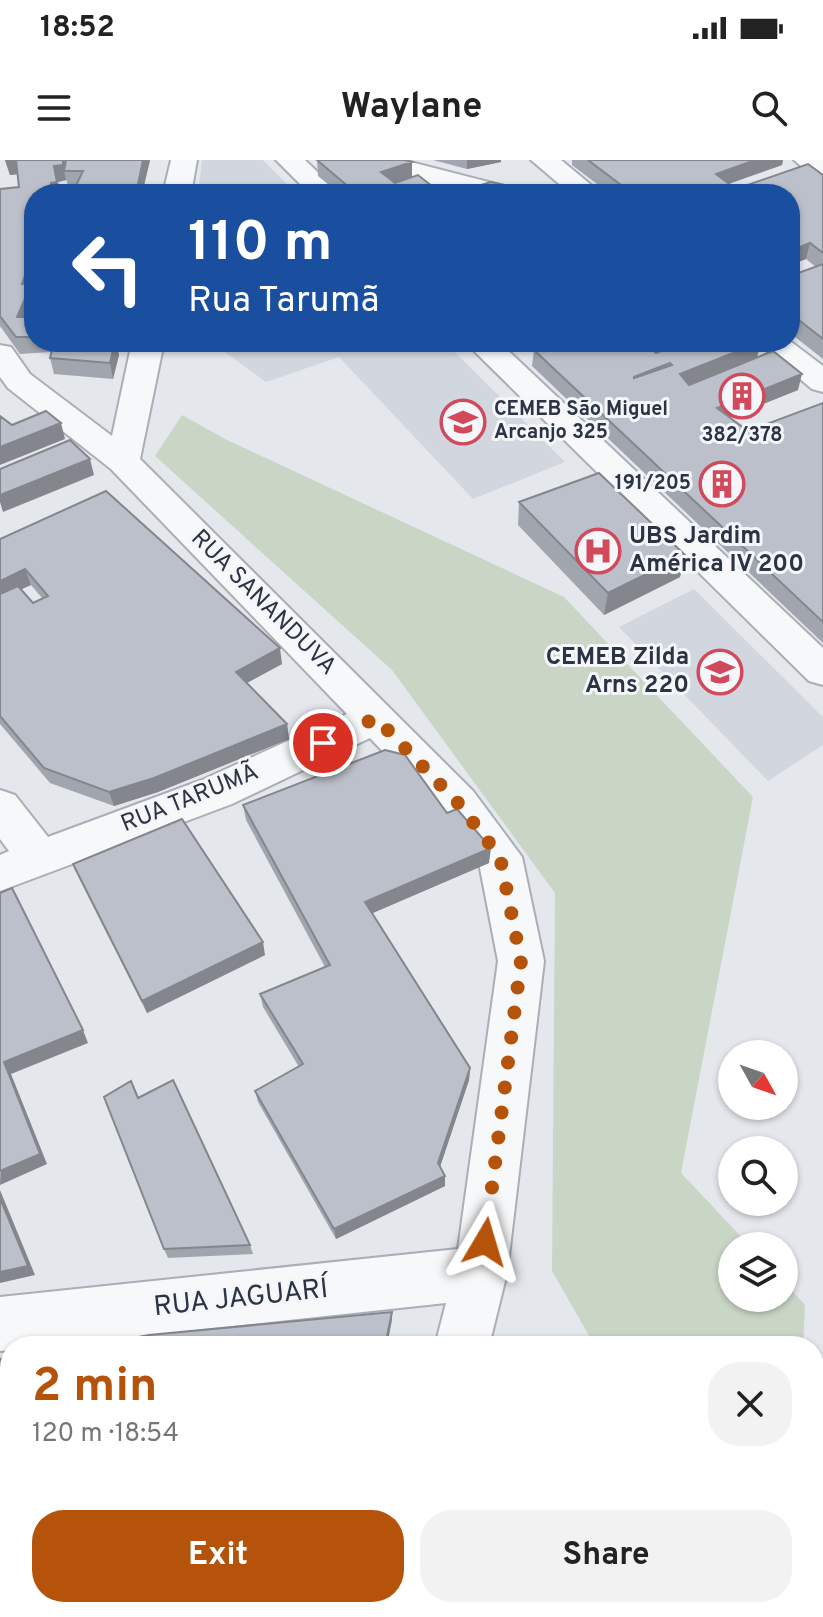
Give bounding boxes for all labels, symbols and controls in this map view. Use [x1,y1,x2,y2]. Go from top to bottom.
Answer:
text: 18:52 [40,10,115,47]
text: Waylane [341,85,482,131]
icon: menu [32,86,76,130]
icon: search [747,86,791,130]
text: 110 m [188,210,333,280]
icon: left [56,216,160,320]
text: Rua Tarumã [188,279,380,325]
building icon: 382/378 [718,372,766,420]
place label: CEMEB São Miguel Arcanjo 325 [494,397,668,446]
school or university icon: CEMEB São Miguel Arcanjo 325 [439,398,487,446]
place label: 382/378 [701,423,783,449]
building icon: 191/205 [698,460,746,508]
place label: 191/205 [615,471,691,497]
place label: UBS Jardim América IV 200 [629,522,804,580]
street label: RUA SANANDUVA [184,524,342,682]
hospital icon: UBS Jardim América IV 200 [574,527,622,575]
place label: CEMEB Zilda Arns 220 [546,643,689,701]
school or university icon: CEMEB Zilda Arns 220 [696,648,744,696]
pin [289,709,357,777]
icon: arrive [301,721,345,765]
street label: RUA TARUMÃ [116,756,263,840]
north arrow [718,1040,798,1120]
map controls [718,1040,798,1312]
button: search [718,1136,798,1216]
position arrow [443,1200,527,1284]
button: layers [718,1232,798,1312]
street label: RUA JAGUARÍ [152,1270,332,1326]
text: 2 min [32,1358,157,1418]
button: close [708,1362,792,1446]
text: 120 m · 18:54 [32,1418,179,1451]
button: Exit [32,1510,404,1602]
button: Share [420,1510,792,1602]

